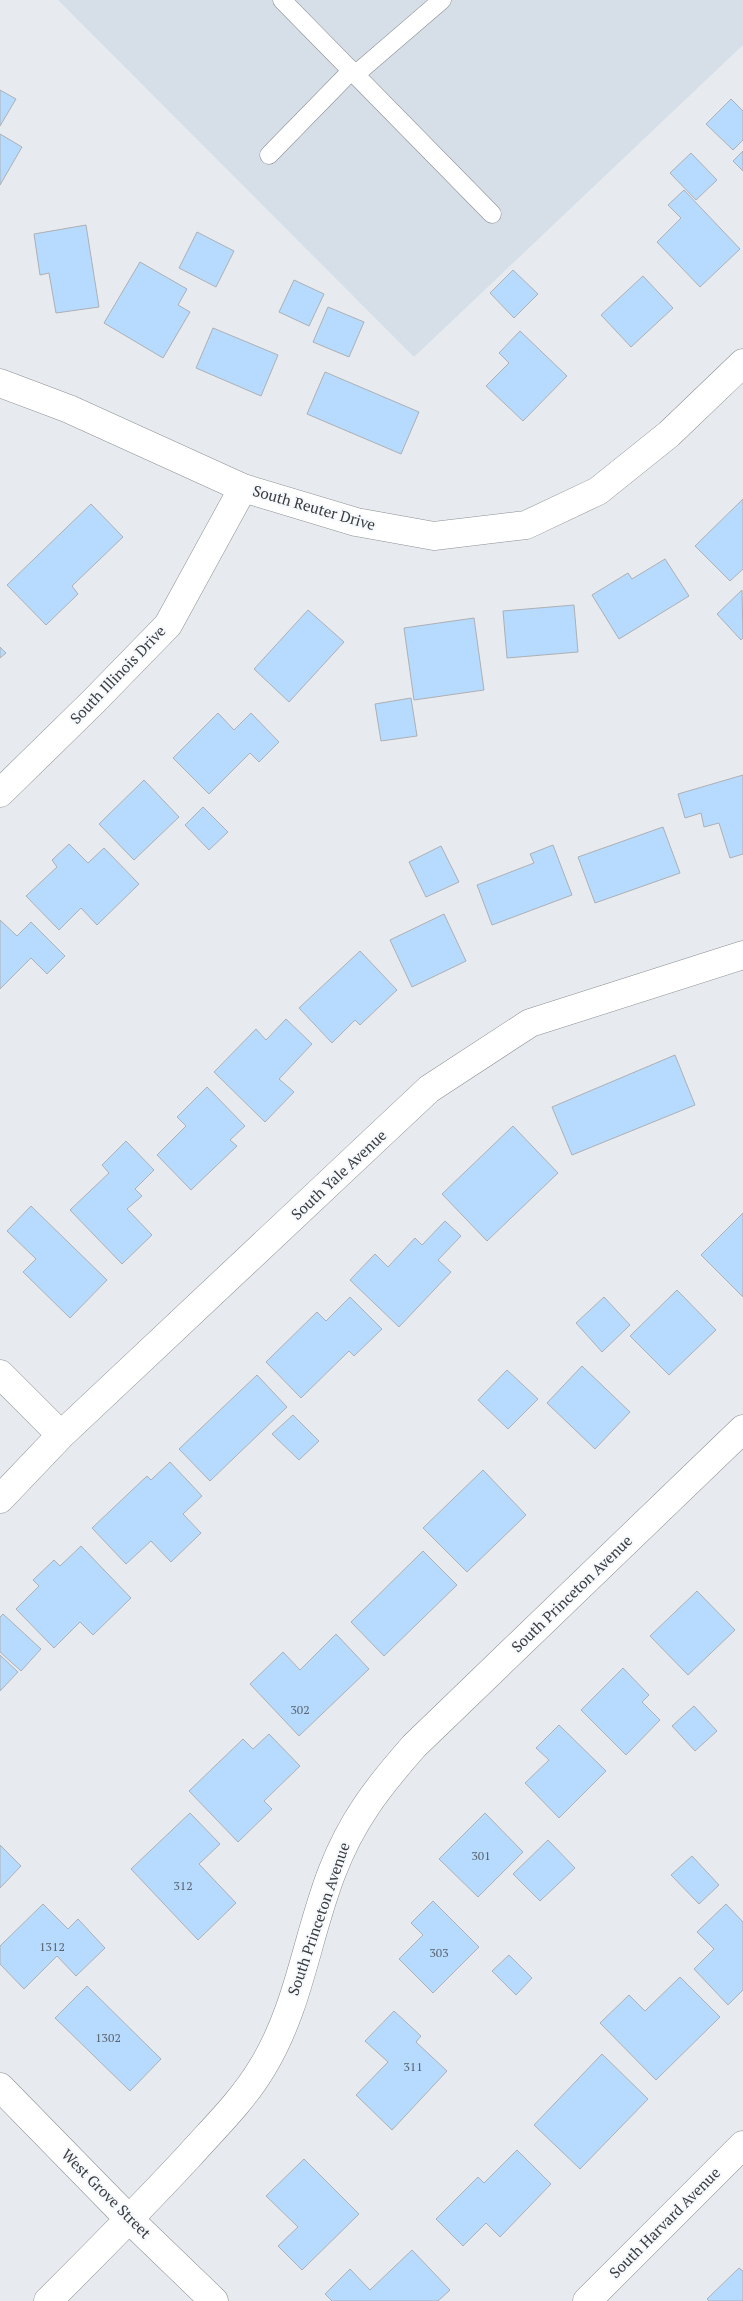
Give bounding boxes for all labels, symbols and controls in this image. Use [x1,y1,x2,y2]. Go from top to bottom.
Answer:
street label: South Reuter Drive [251,480,378,534]
street label: South Illinois Drive [65,621,169,728]
street label: South Yale Avenue [286,1125,390,1224]
street label: South Princeton Avenue [507,1530,636,1656]
house number: 302 [290,1702,310,1717]
street label: South Princeton Avenue [282,1840,354,1998]
house number: 301 [471,1848,491,1863]
house number: 312 [173,1878,193,1893]
house number: 1312 [39,1939,65,1954]
house number: 303 [429,1945,449,1960]
house number: 1302 [95,2030,121,2045]
house number: 311 [403,2059,423,2074]
street label: West Grove Street [58,2144,156,2243]
street label: South Harvard Avenue [604,2162,724,2282]

